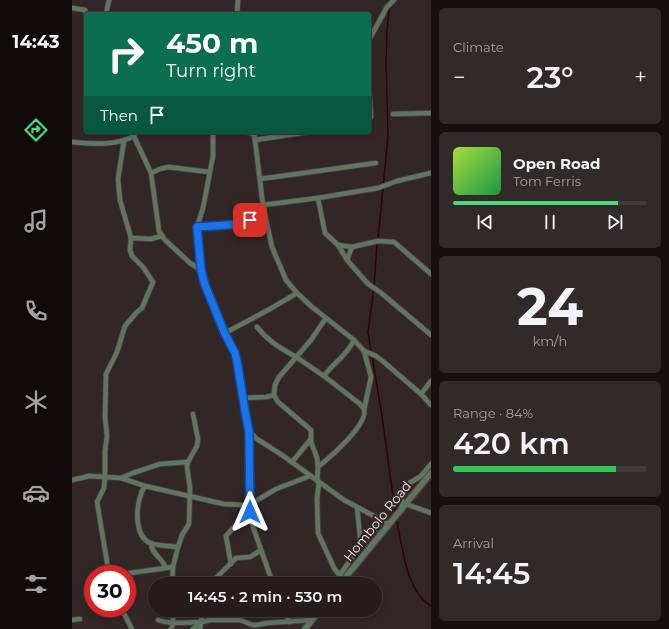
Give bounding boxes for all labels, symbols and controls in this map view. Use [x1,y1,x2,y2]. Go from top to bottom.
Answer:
text: 450 m [166,26,258,60]
icon: right [100,28,152,80]
text: 14:43 [12,31,60,53]
text: Climate [453,39,504,55]
text: 23° [526,59,574,96]
text: Turn right [166,60,256,82]
text: − [453,64,466,91]
text: + [634,64,647,91]
icon: arrive [146,104,168,126]
text: Then [100,106,138,125]
icon: directions [22,116,50,144]
text: Open Road [513,154,601,173]
text: Tom Ferris [513,173,581,189]
pin [233,203,267,237]
icon: music [22,207,50,235]
icon: arrive [239,209,261,231]
icon: previous [474,211,496,233]
icon: pause [539,211,561,233]
icon: next [604,211,626,233]
text: 24 [517,275,583,338]
icon: phone [22,297,50,325]
text: km/h [533,333,567,349]
icon: climate [22,388,50,416]
text: Range · 84% [453,405,533,421]
text: 420 km [453,425,570,462]
street label: Hombolo Road [340,478,414,564]
icon: car [22,479,50,507]
position arrow [229,491,271,533]
text: Arrival [453,535,494,551]
text: 14:45 [453,555,530,592]
speed limit sign: 30 [84,565,136,617]
icon: filters [22,570,50,598]
text: 14:45 · 2 min · 530 m [188,587,342,606]

